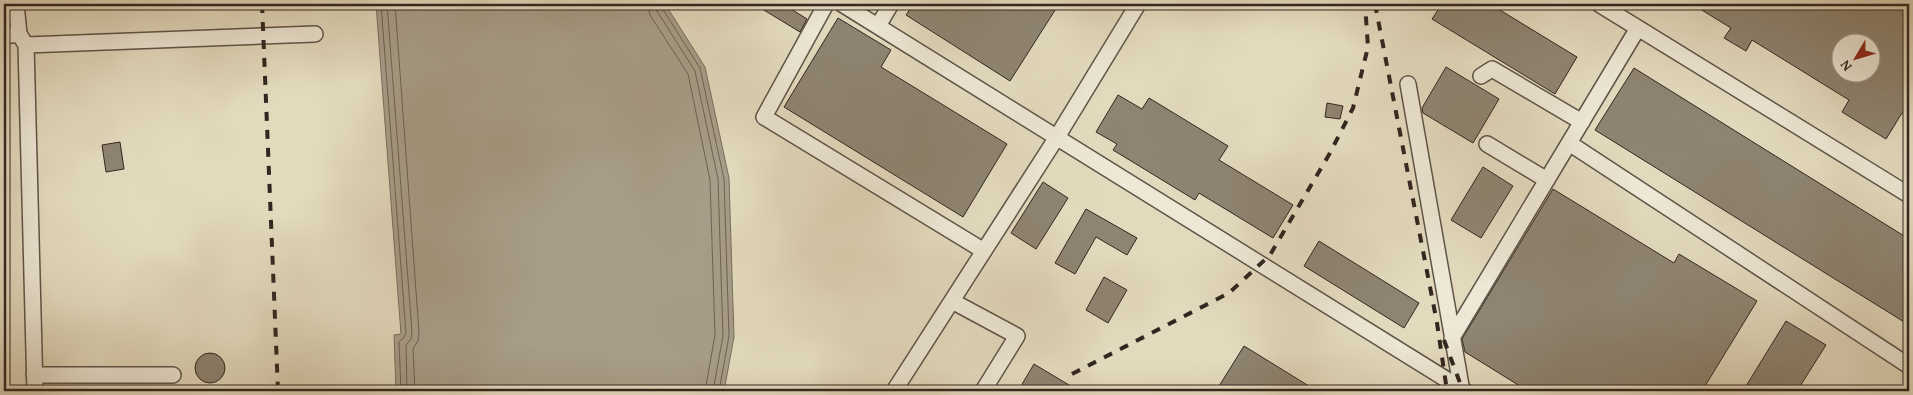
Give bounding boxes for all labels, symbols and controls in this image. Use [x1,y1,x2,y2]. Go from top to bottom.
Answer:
north arrow [1830,32,1880,82]
text: N [1835,56,1857,76]

